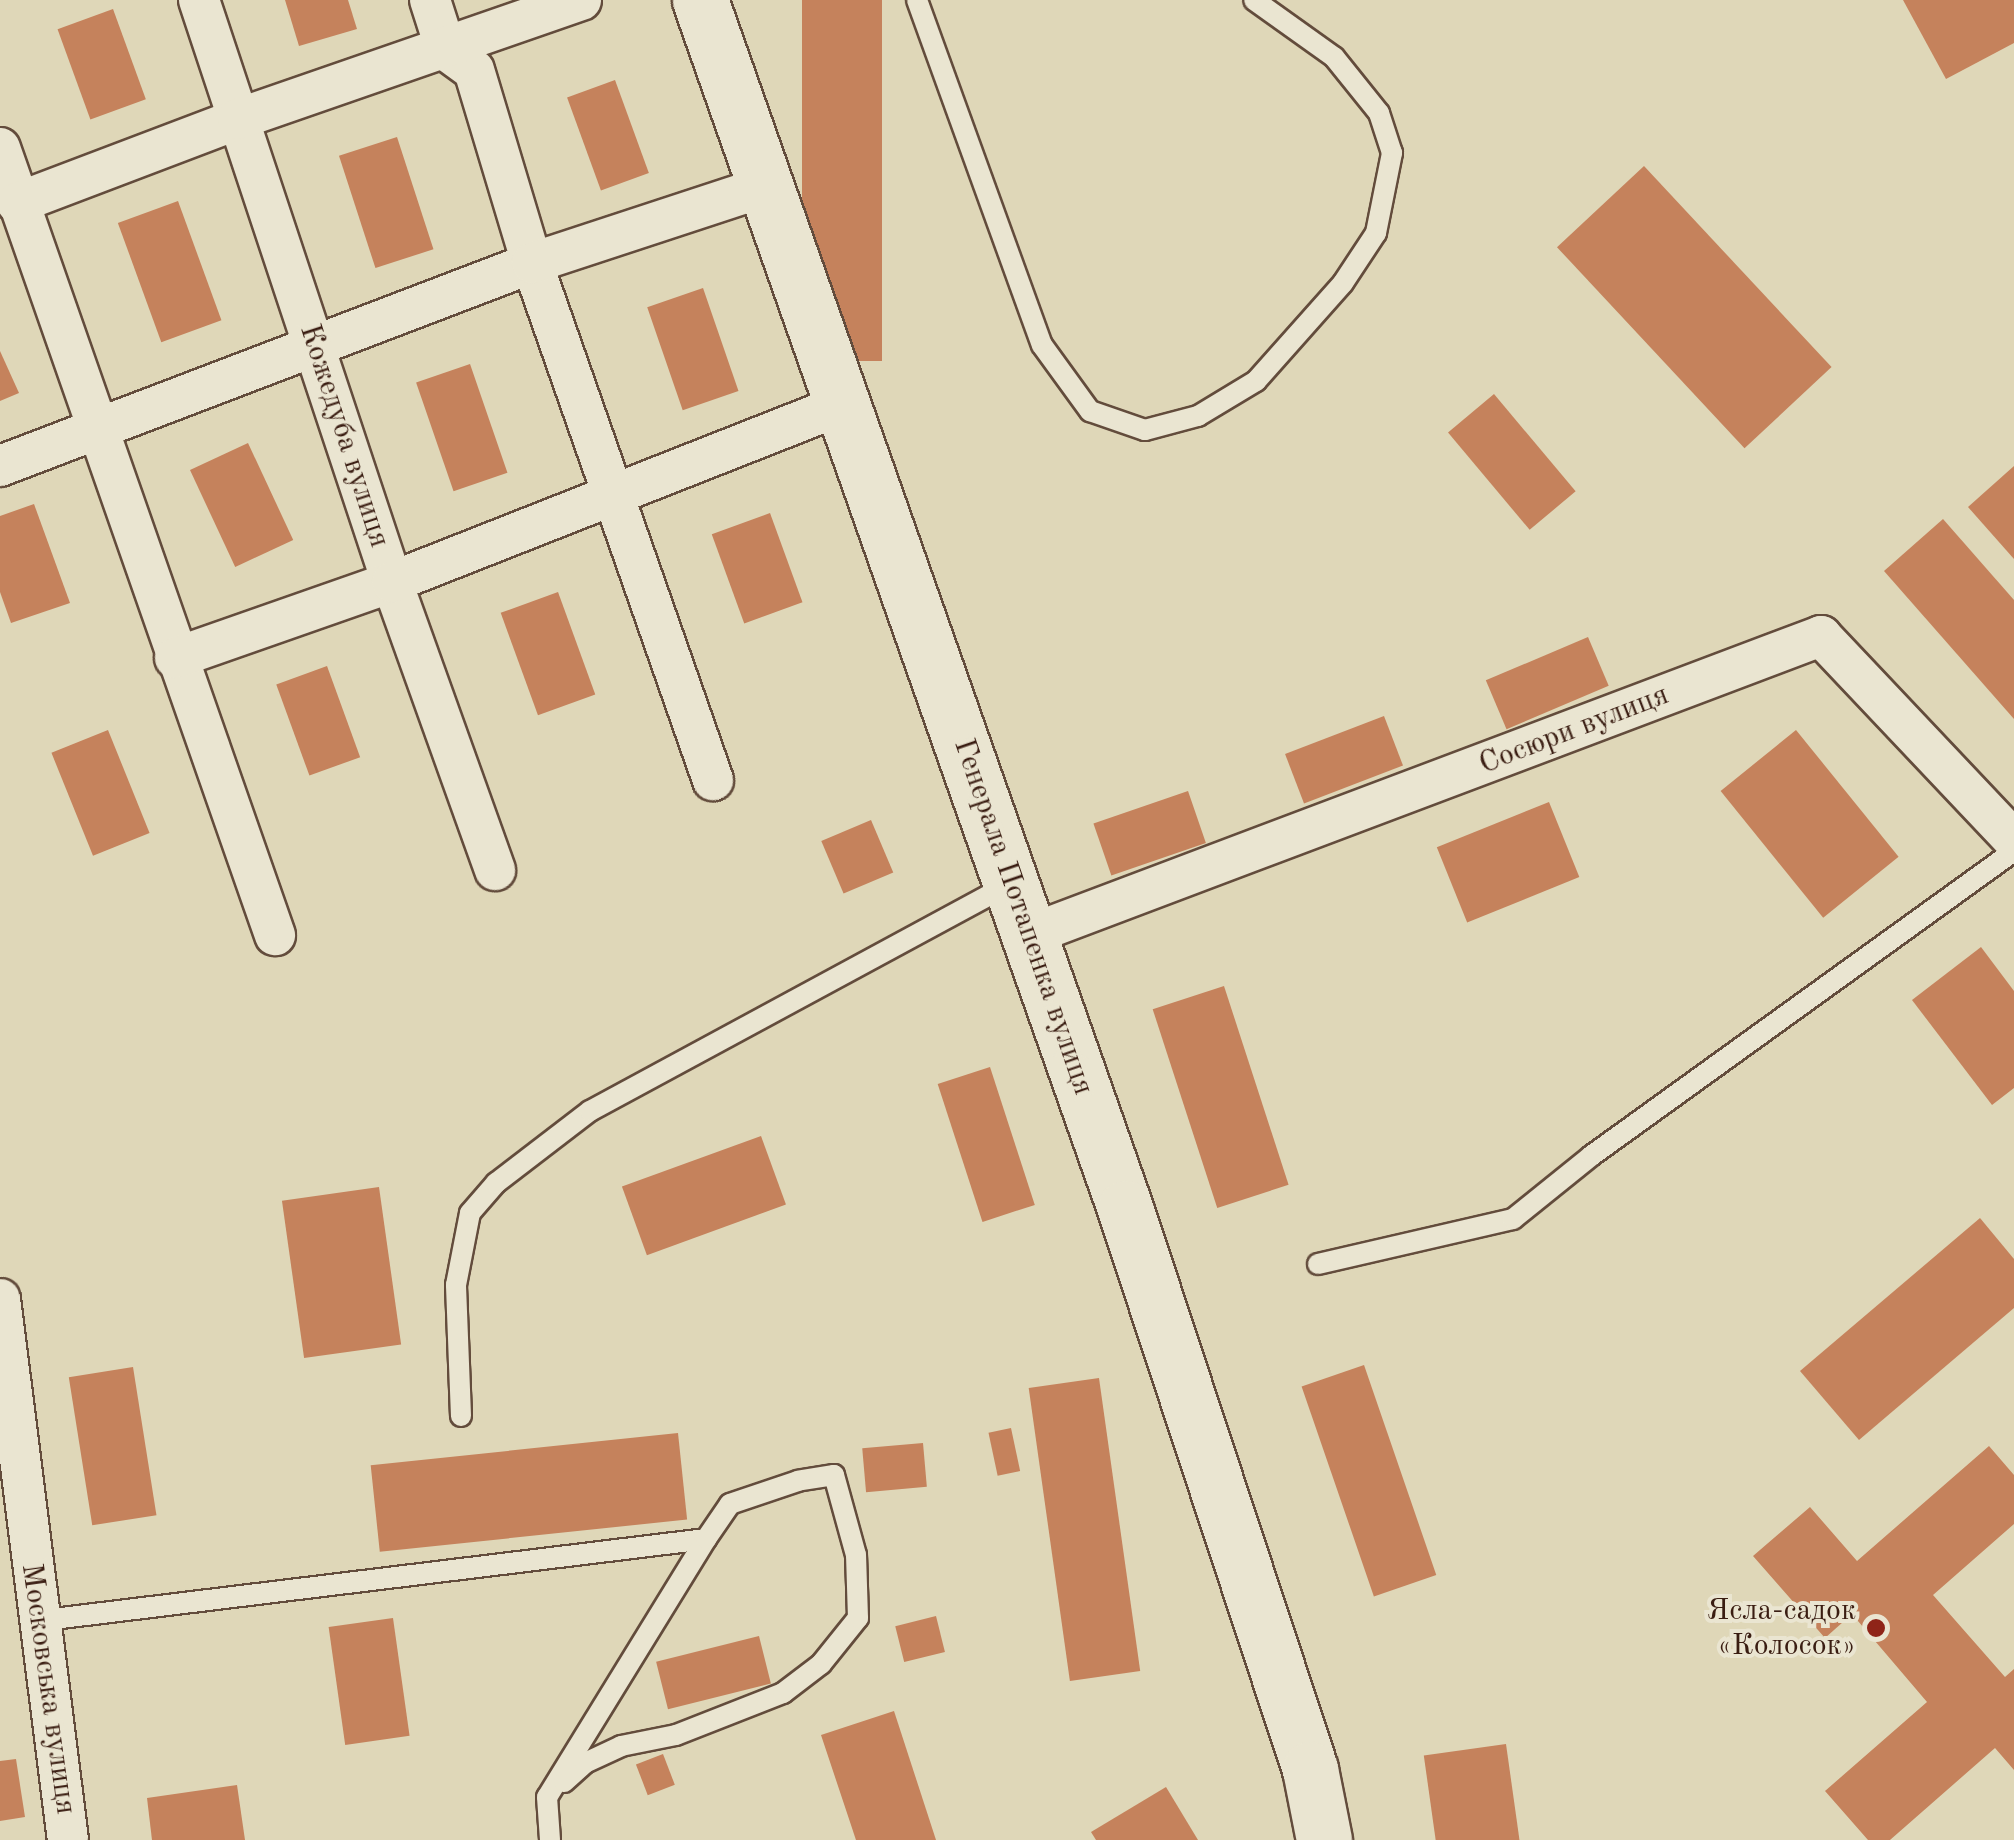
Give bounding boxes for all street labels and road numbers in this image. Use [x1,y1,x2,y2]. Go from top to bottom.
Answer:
street label: Кожедуба вулиця [291,320,397,552]
street label: Сосюри вулиця [1474,677,1674,783]
street label: Генерала Потапенка вулиця [945,734,1101,1100]
street label: Московська вулиця [13,1561,83,1817]

